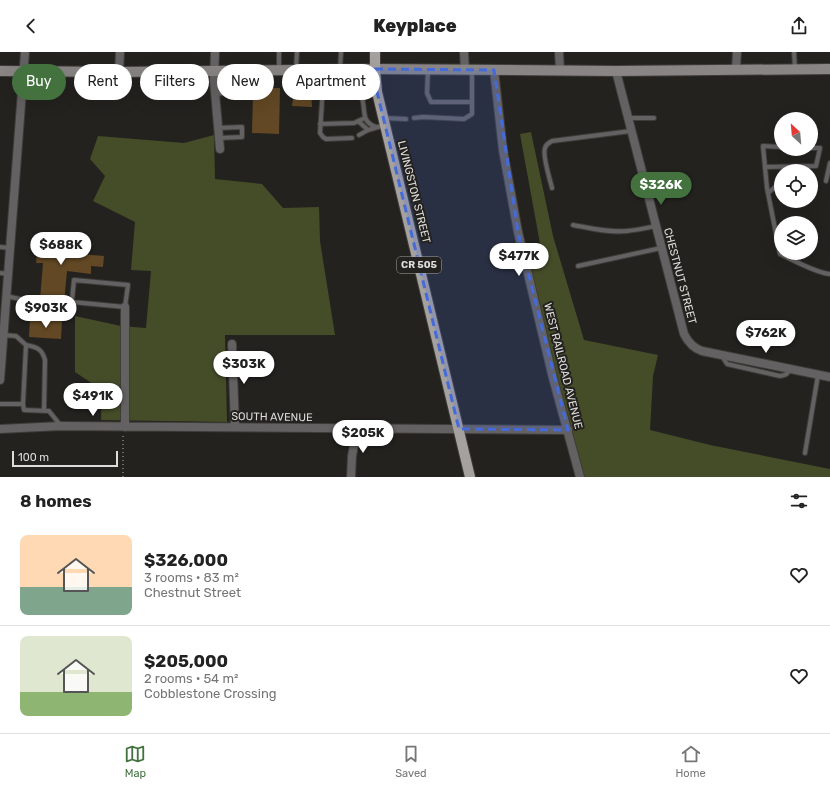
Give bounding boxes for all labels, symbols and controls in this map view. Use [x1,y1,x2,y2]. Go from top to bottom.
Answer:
icon: back [20,15,42,37]
text: Keyplace [373,15,457,37]
icon: share [788,15,810,37]
chip: Buy [12,64,66,100]
chip: Rent [74,64,132,100]
chip: Filters [140,64,209,100]
chip: New [217,64,274,100]
chip: Apartment [282,64,380,100]
north arrow [774,112,818,156]
map controls [774,112,818,260]
street label: LIVINGSTON STREET [395,139,433,245]
button: locate [774,164,818,208]
pin: $326K [633,172,689,206]
text: $326K [640,177,682,192]
button: layers [774,216,818,260]
street label: CHESTNUT STREET [661,226,699,326]
pin: $688K [33,232,89,266]
text: $688K [39,237,83,252]
pin: $477K [491,243,547,277]
text: $477K [499,248,539,263]
road number: CR 505 [397,257,441,273]
pin: $903K [18,295,74,329]
text: $903K [24,300,68,315]
street label: WEST RAILROAD AVENUE [541,302,585,431]
pin: $762K [738,320,794,354]
text: $762K [745,325,787,340]
pin: $303K [216,351,272,385]
text: $303K [222,356,266,371]
pin: $491K [65,383,121,417]
text: $491K [73,388,113,403]
street label: SOUTH AVENUE [231,410,313,424]
pin: $205K [335,420,391,454]
text: $205K [342,425,385,440]
scale bar [12,449,118,468]
text: 100 m [18,451,49,464]
icon: filters [788,490,810,512]
text: 8 homes [20,491,92,511]
text: $326,000 [144,550,228,570]
icon: home [52,551,100,599]
icon: heart [788,564,810,586]
text: 3 rooms · 83 m² [144,570,239,585]
text: Chestnut Street [144,585,241,600]
text: $205,000 [144,651,228,671]
icon: home [52,652,100,700]
icon: heart [788,665,810,687]
text: 2 rooms · 54 m² [144,671,238,686]
text: Cobblestone Crossing [144,686,277,701]
tab: Map [124,743,146,780]
tab: Saved [395,743,427,780]
tab: Home [675,743,706,780]

